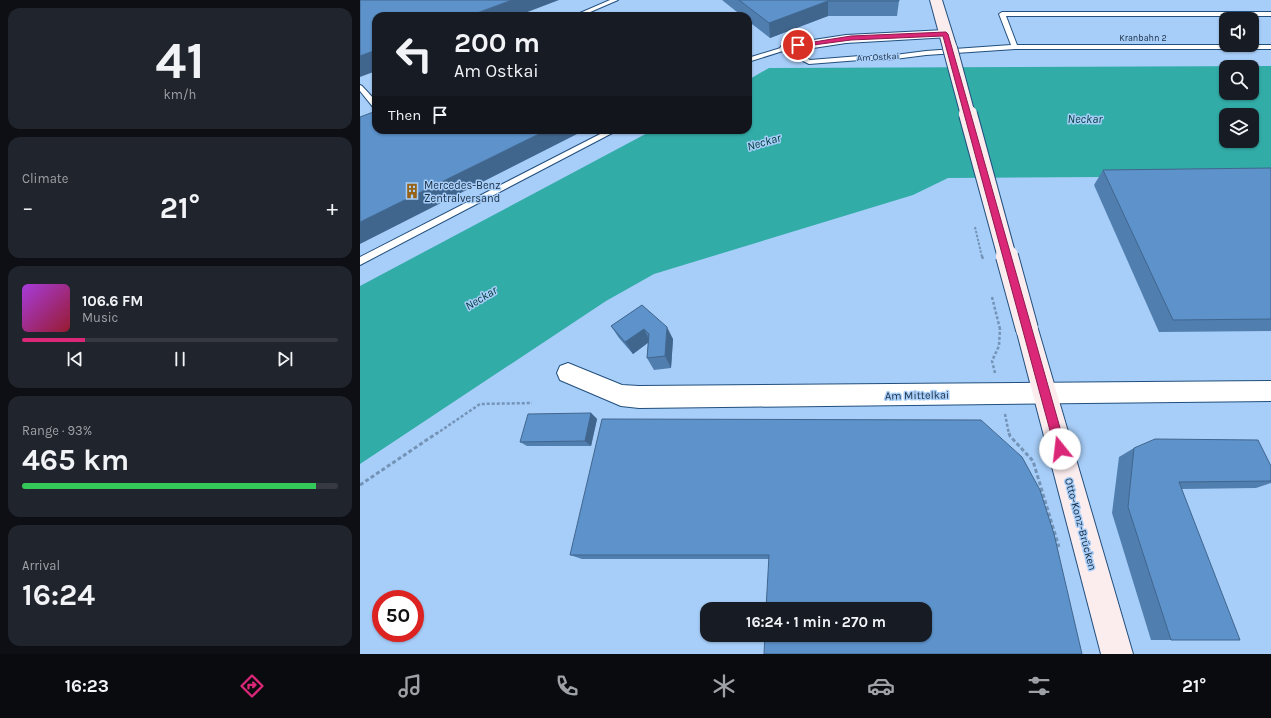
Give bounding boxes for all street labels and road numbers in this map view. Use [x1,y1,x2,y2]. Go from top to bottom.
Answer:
street label: Kranbahn 2 [1119,33,1167,43]
street label: Am Ostkai [857,51,899,63]
street label: Am Mittelkai [885,388,949,403]
street label: Otto-Konz-Brücken [1062,476,1099,572]

